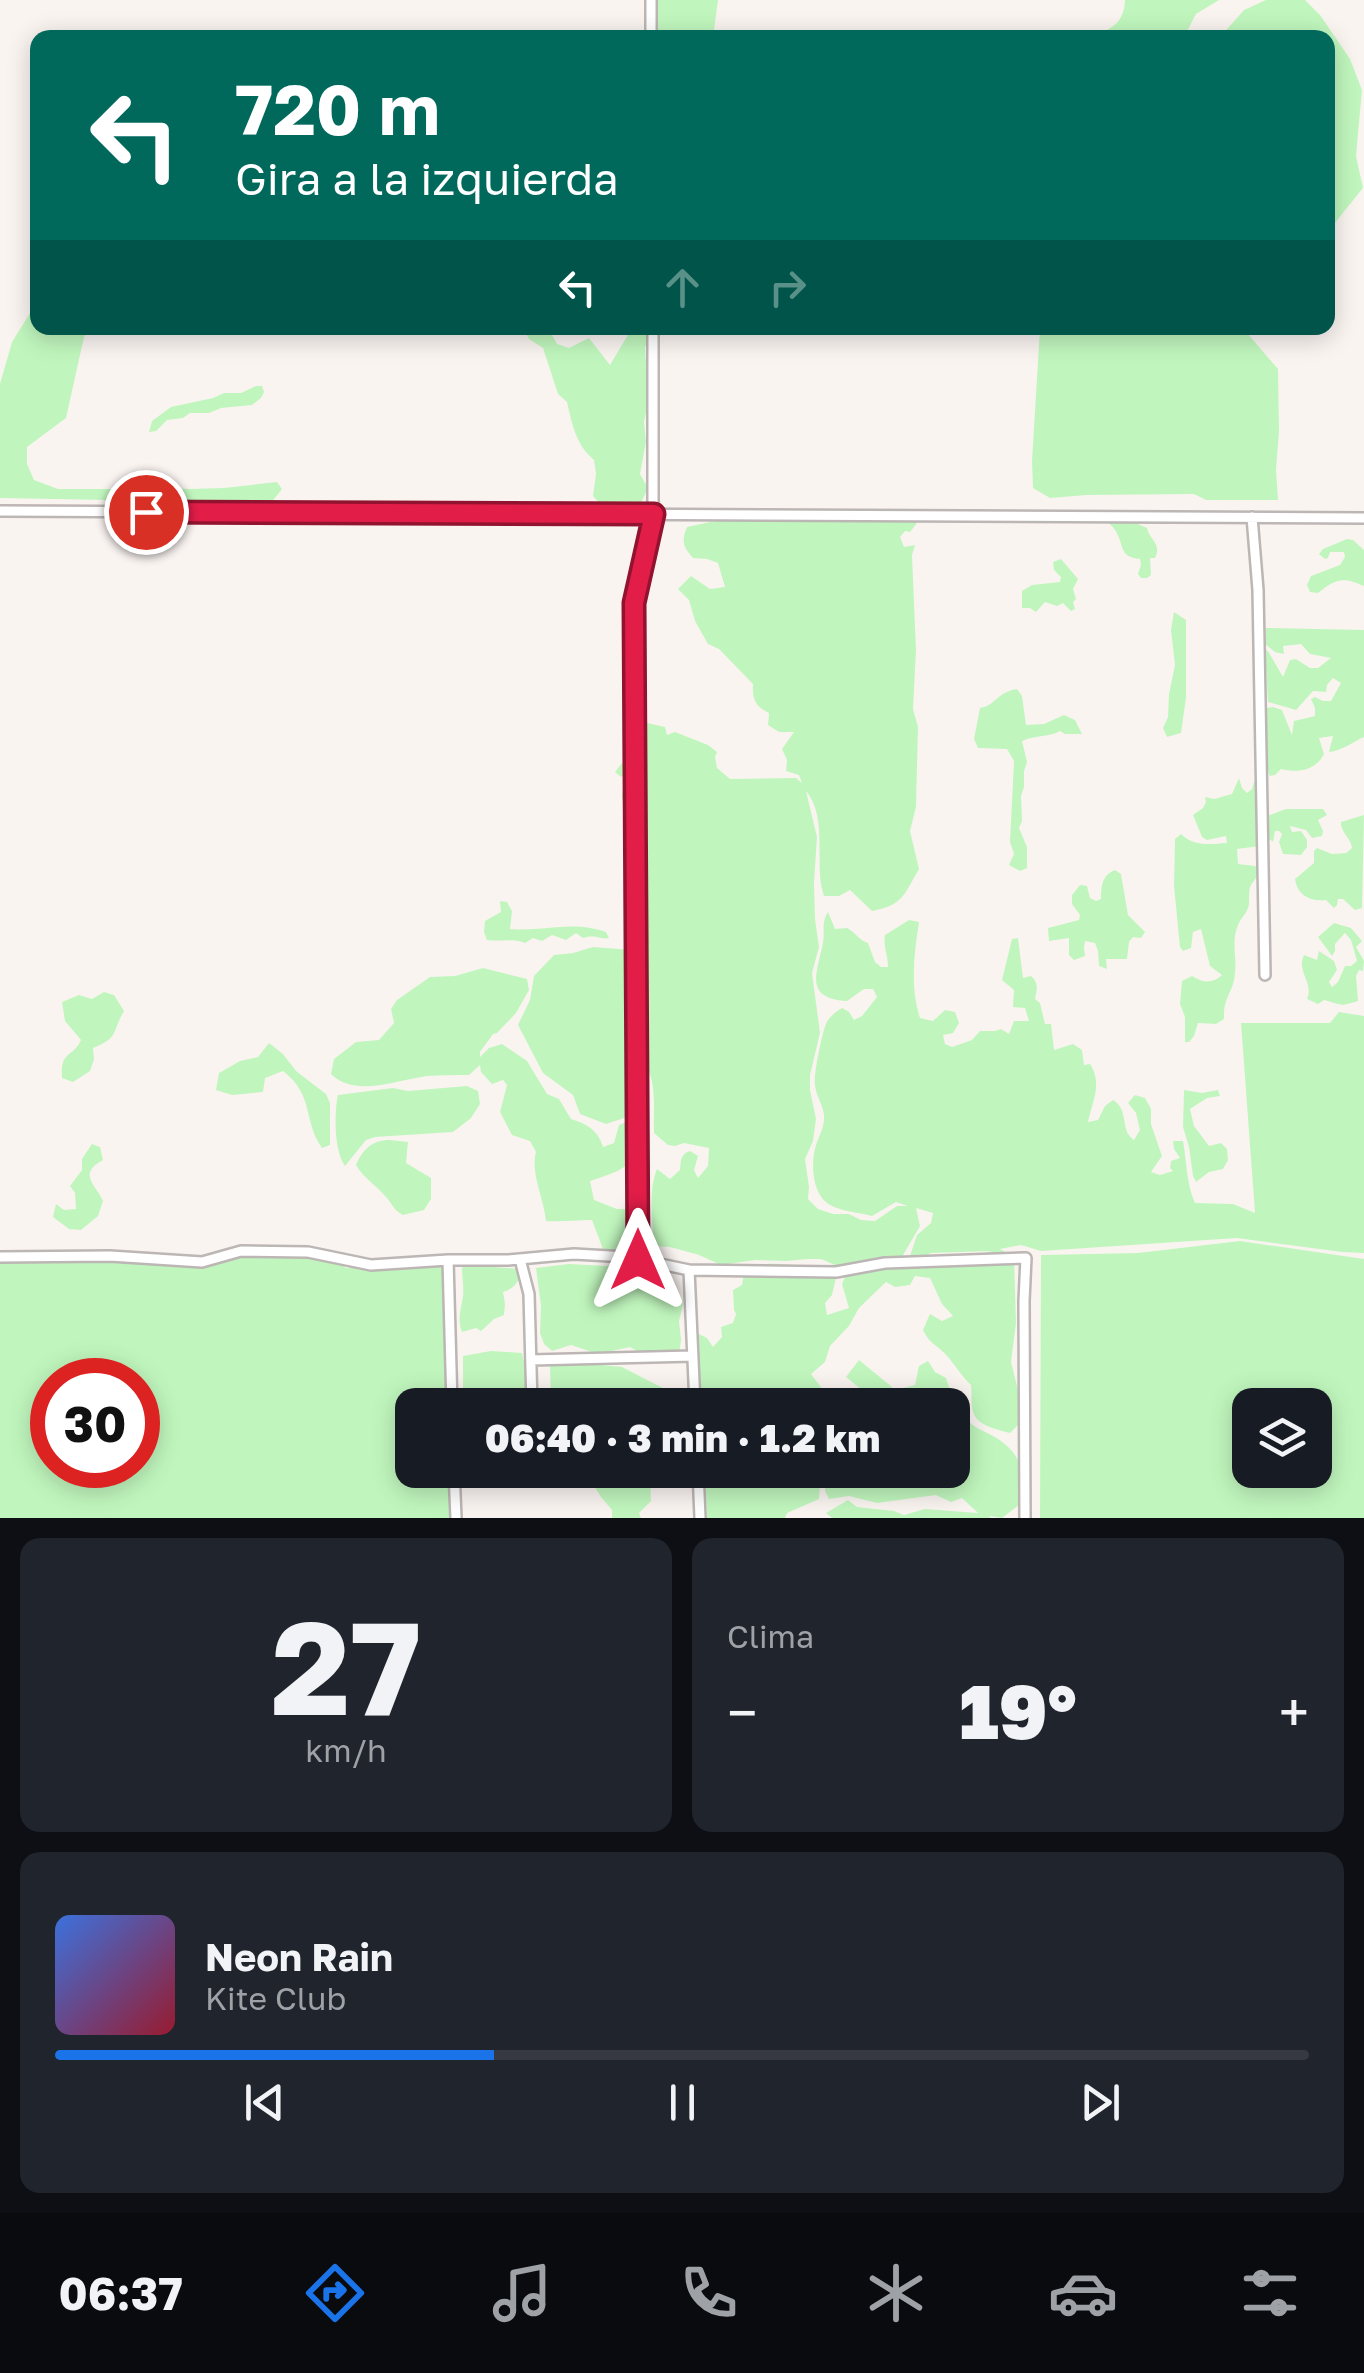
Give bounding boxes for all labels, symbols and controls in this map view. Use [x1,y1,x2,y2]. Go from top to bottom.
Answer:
text: 720 m [235,66,440,150]
icon: left [70,70,200,200]
text: Gira a la izquierda [235,151,619,205]
icon: left [550,260,605,315]
icon: ahead [655,260,710,315]
icon: right [760,260,815,315]
pin [104,470,189,555]
icon: arrive [119,485,174,540]
position arrow [586,1208,690,1312]
speed limit sign: 30 [30,1358,160,1488]
map controls [1232,1388,1332,1488]
button: layers [1232,1388,1332,1488]
text: 06:40 · 3 min · 1.2 km [485,1415,880,1460]
text: 27 [271,1588,421,1744]
text: Clima [727,1617,814,1655]
text: 19° [959,1665,1077,1756]
text: − [727,1679,757,1745]
text: + [1279,1679,1309,1745]
text: km/h [305,1731,387,1769]
text: Neon Rain [205,1934,393,1979]
text: Kite Club [205,1979,346,2017]
icon: previous [237,2075,292,2130]
icon: pause [655,2075,710,2130]
icon: next [1073,2075,1128,2130]
icon: directions [300,2258,370,2328]
icon: music [487,2258,557,2328]
icon: phone [674,2258,744,2328]
icon: climate [861,2258,931,2328]
icon: car [1048,2258,1118,2328]
icon: filters [1235,2258,1305,2328]
text: 06:37 [59,2266,183,2320]

